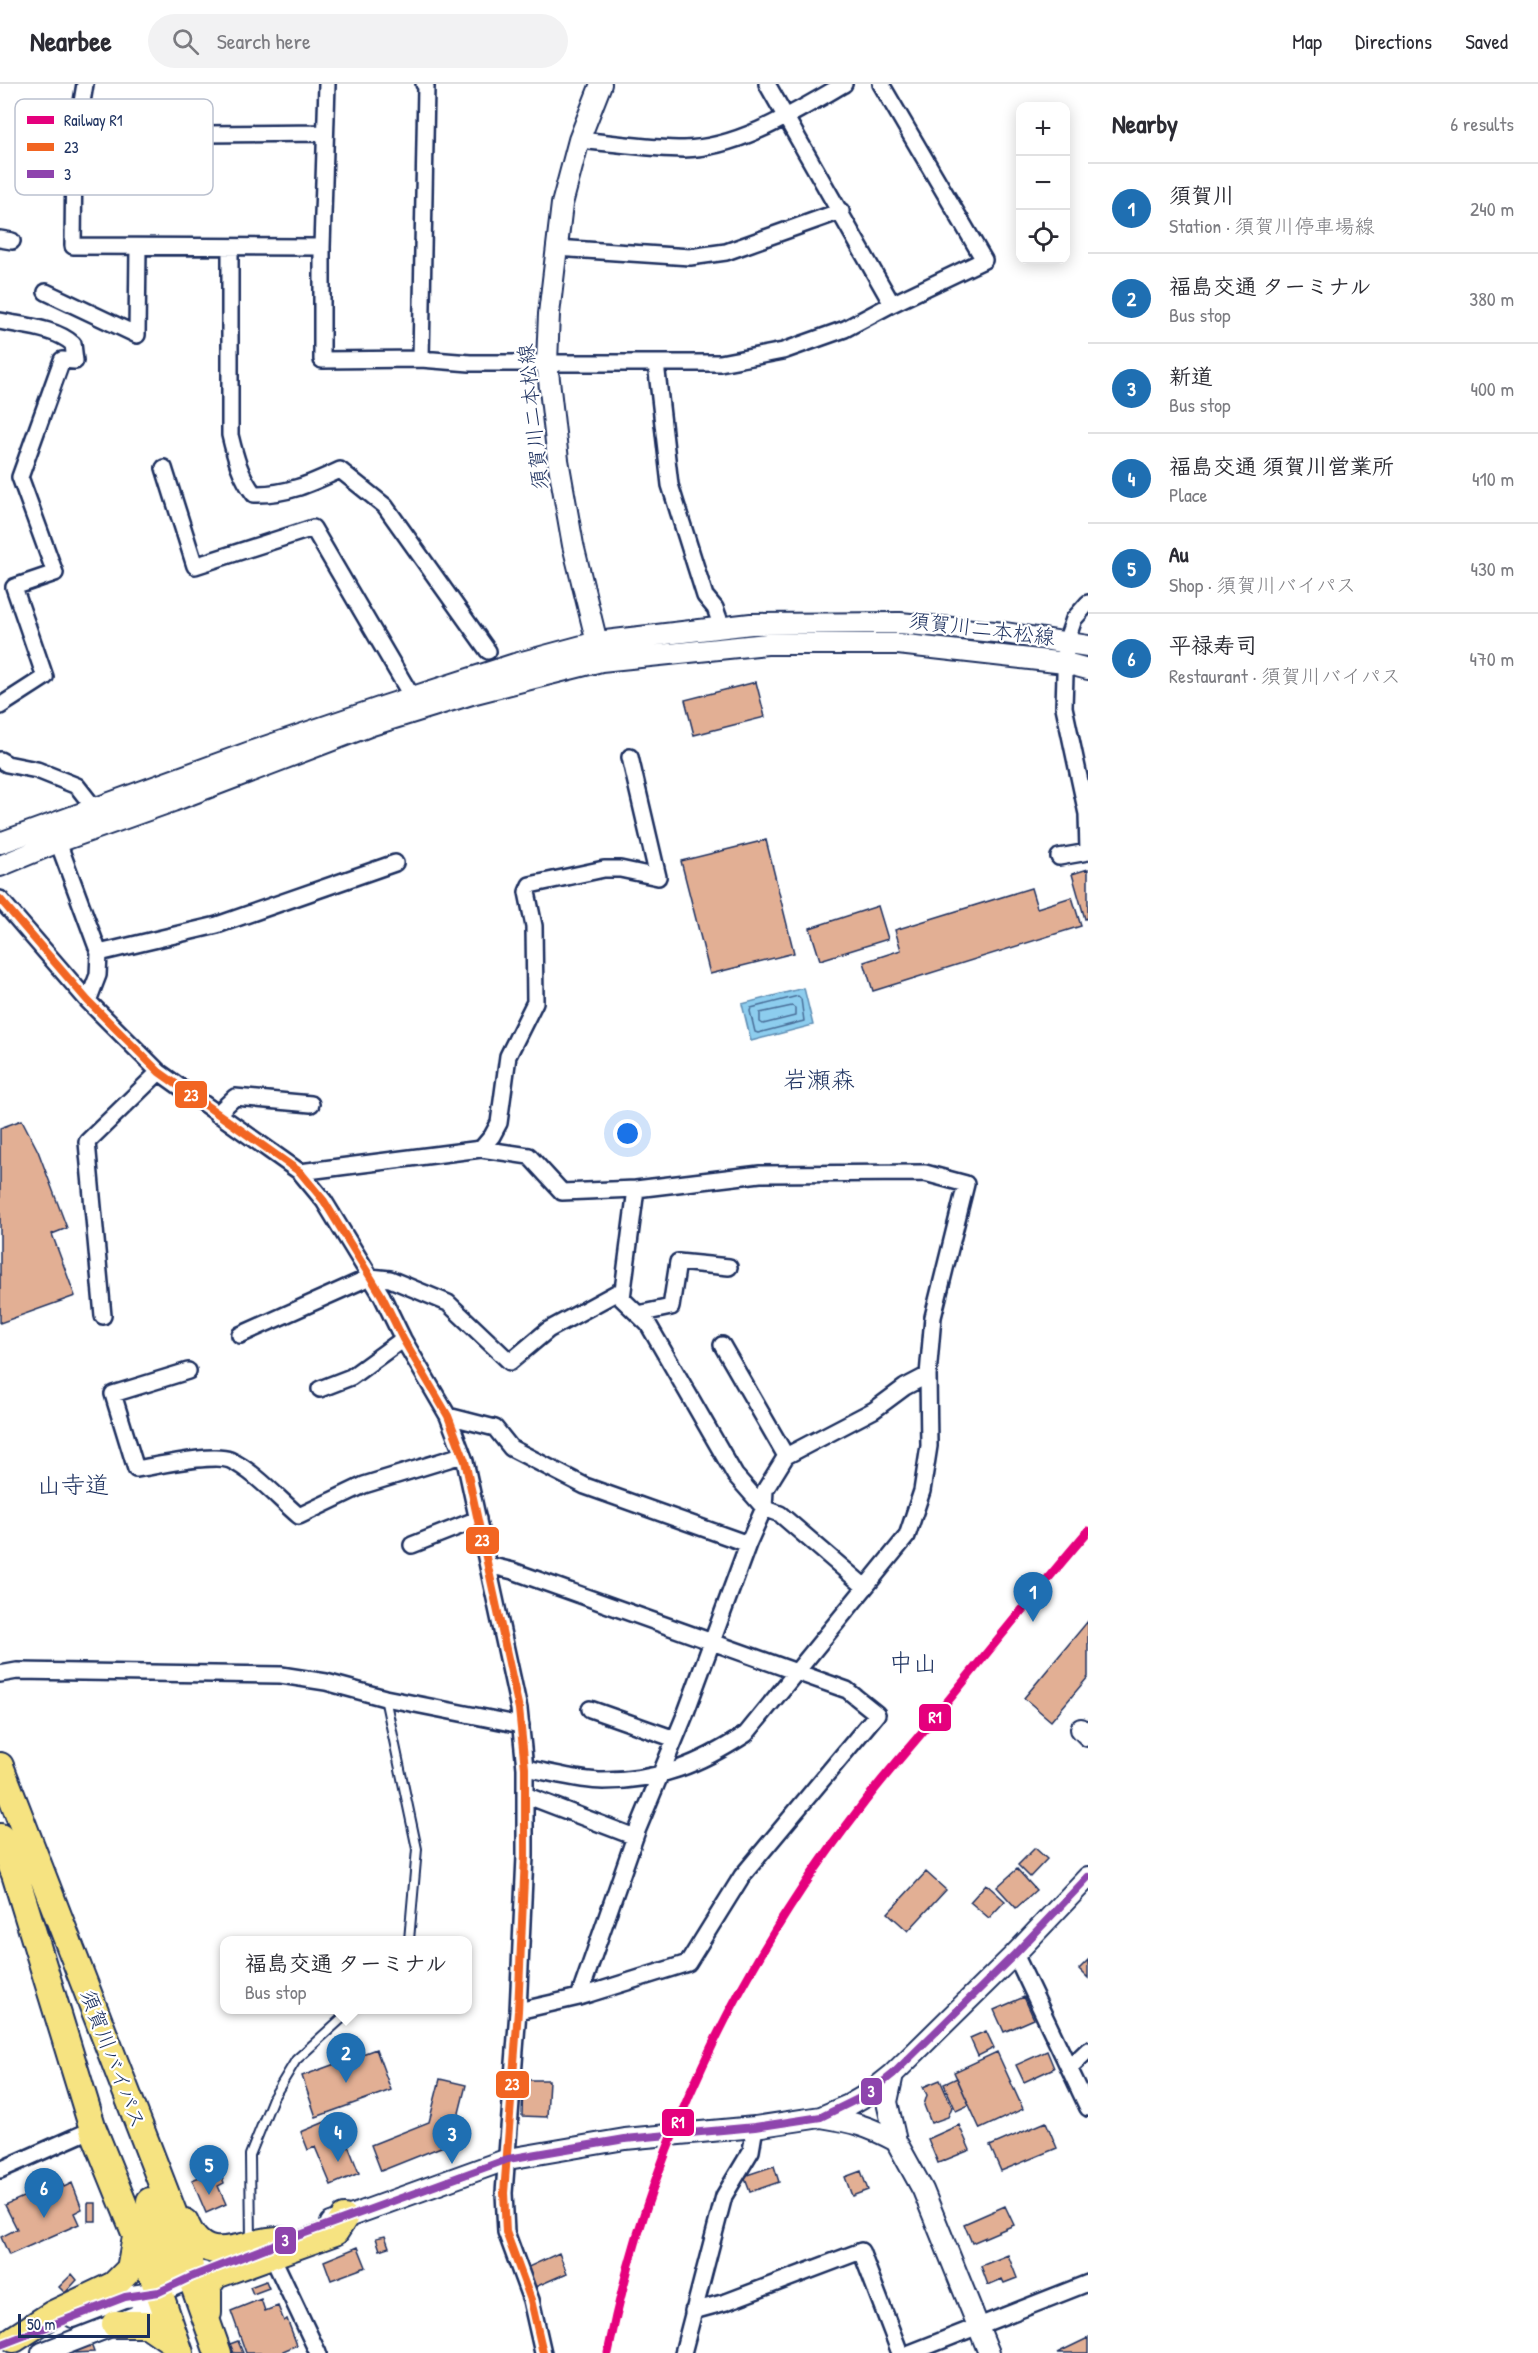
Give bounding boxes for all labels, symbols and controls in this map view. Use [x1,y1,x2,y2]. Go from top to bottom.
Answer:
search box [148,14,568,68]
text: Nearbee [30,22,112,60]
icon: search [169,25,202,58]
text: Search here [217,26,311,56]
text: Map [1292,27,1322,56]
text: Directions [1355,27,1432,56]
text: Saved [1465,27,1508,56]
legend [15,99,213,195]
map controls [1016,102,1070,264]
button: + [1016,102,1070,156]
text: Nearby [1112,106,1178,141]
text: Railway R1 [64,109,123,131]
text: 6 results [1450,110,1514,137]
text: 23 [64,136,79,158]
button: − [1016,156,1070,210]
text: 3 [64,163,71,185]
text: 須賀川 [1169,180,1235,210]
text: 1 [1128,195,1135,222]
text: 240 m [1470,195,1514,222]
button: locate [1016,210,1070,264]
text: Station · 須賀川停車場線 [1169,212,1375,239]
text: 福島交通 ターミナル [1169,271,1372,301]
text: 2 [1127,285,1136,312]
text: 380 m [1469,285,1514,312]
text: Bus stop [1169,301,1231,328]
street label: 須賀川二本松線 [510,342,555,492]
text: 新道 [1169,361,1213,391]
text: 3 [1127,375,1136,402]
text: 400 m [1470,375,1514,402]
text: Bus stop [1169,391,1231,418]
text: 福島交通 須賀川営業所 [1169,451,1394,481]
text: 4 [1128,465,1135,492]
text: 410 m [1472,465,1514,492]
text: Place [1169,481,1208,508]
text: Au [1169,539,1189,569]
text: 5 [1127,555,1136,582]
text: 430 m [1470,555,1514,582]
text: Shop · 須賀川バイパス [1169,571,1356,598]
street label: 須賀川二本松線 [907,605,1057,652]
text: 平禄寿司 [1169,630,1257,660]
text: 6 [1128,645,1135,672]
text: 470 m [1469,645,1514,672]
text: Restaurant · 須賀川バイパス [1169,662,1401,689]
district label: 岩瀬森 [783,1063,855,1095]
line badge: 23 [174,1080,208,1109]
text: 23 [184,1084,198,1106]
your location [613,1119,642,1148]
district label: 山寺道 [37,1468,109,1500]
line badge: 23 [465,1526,500,1555]
text: 23 [475,1529,489,1551]
pin: 1 [1014,1572,1052,1622]
district label: 中山 [889,1646,937,1678]
line badge: R1 [918,1703,952,1732]
text: R1 [928,1706,942,1728]
popup [220,1936,472,2014]
text: 福島交通 ターミナル [245,1948,447,1978]
text: Bus stop [245,1978,306,2005]
street label: 須賀川バイパス [74,1985,153,2132]
pin: 2 [326,2034,366,2083]
line badge: 23 [495,2070,530,2099]
text: 23 [505,2073,519,2095]
line badge: 3 [860,2077,883,2106]
text: 3 [867,2080,875,2102]
line badge: R1 [661,2108,695,2137]
text: R1 [671,2111,685,2133]
pin: 4 [318,2112,358,2162]
pin: 3 [432,2114,472,2164]
pin: 5 [190,2146,228,2195]
pin: 6 [24,2168,63,2218]
line badge: 3 [274,2226,297,2255]
text: 3 [281,2229,289,2251]
scale bar [18,2311,150,2338]
text: 50 m [27,2313,56,2335]

